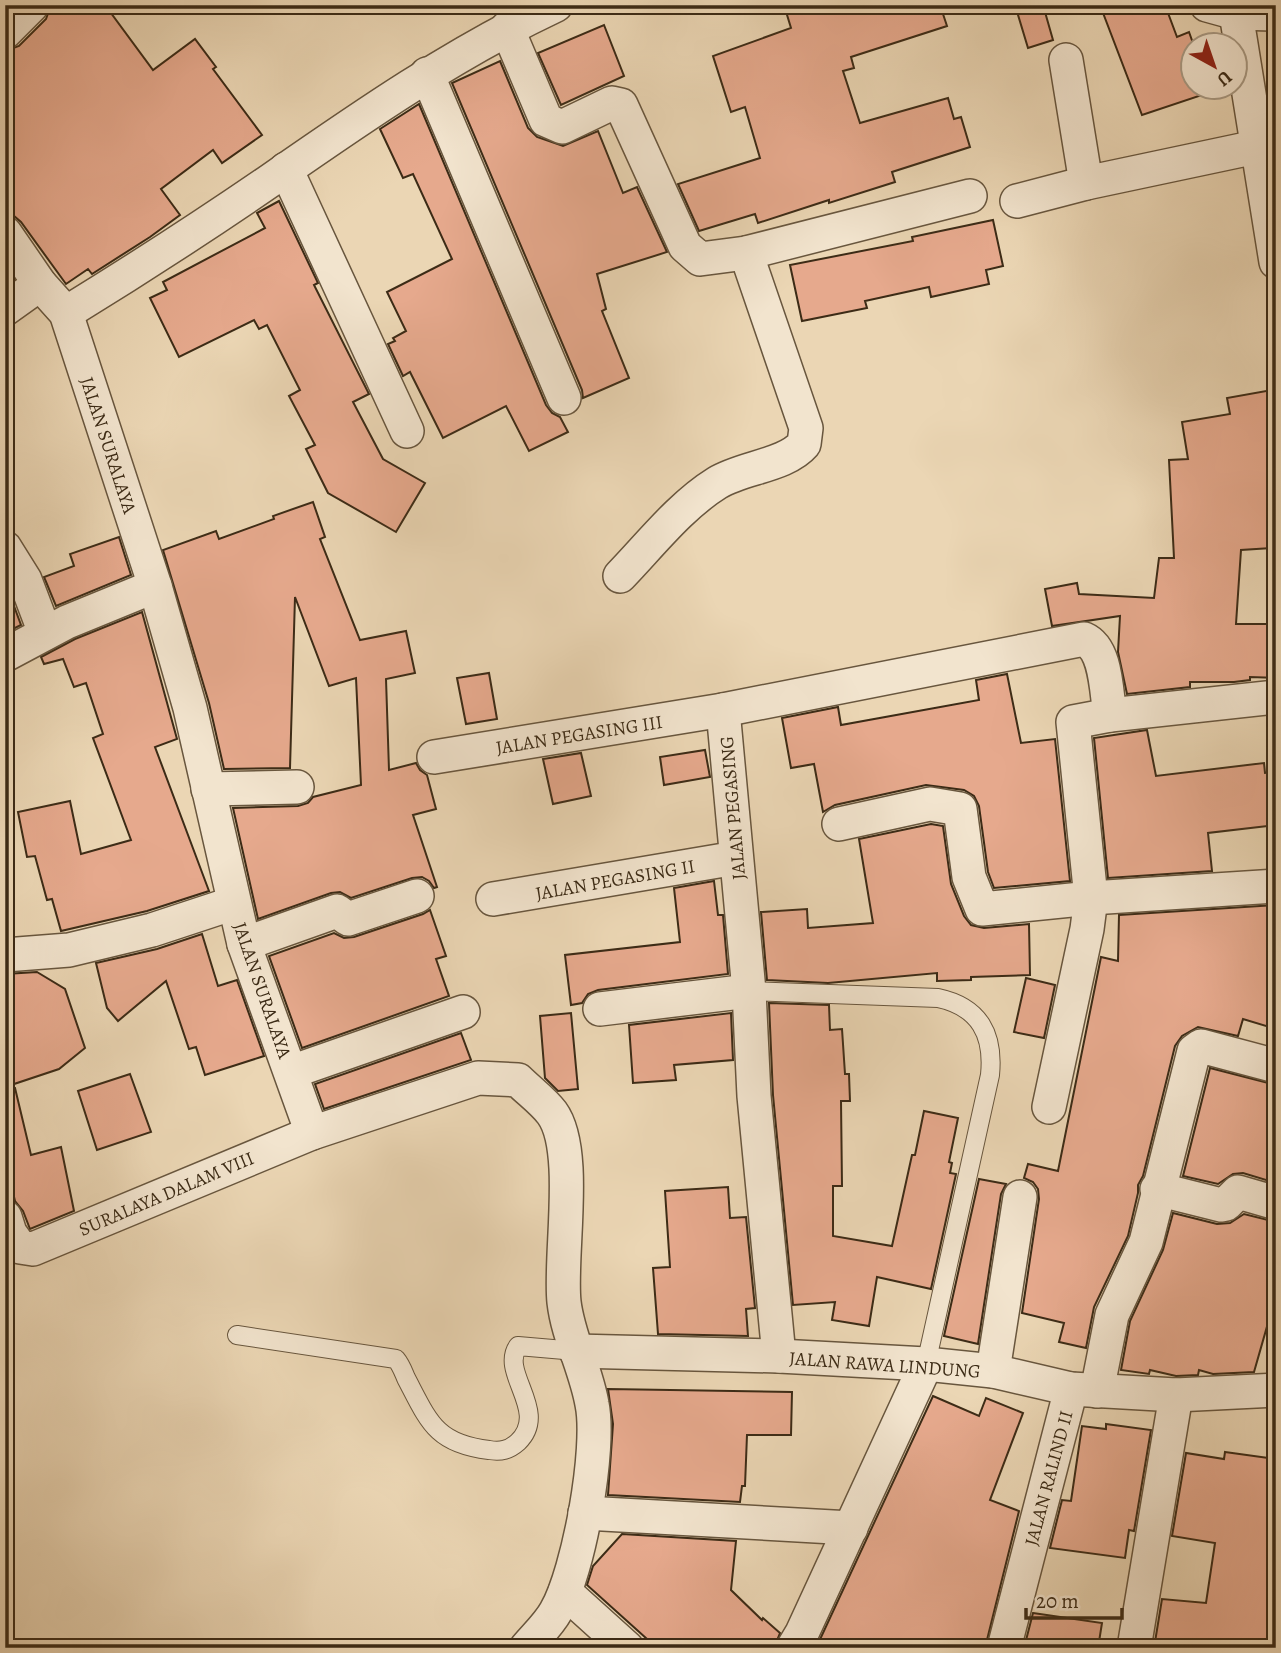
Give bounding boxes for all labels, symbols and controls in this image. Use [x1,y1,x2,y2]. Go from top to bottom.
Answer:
north arrow [1180,32,1250,102]
text: U [1211,64,1237,93]
street label: JALAN SURALAYA [74,374,143,518]
street label: JALAN PEGASING III [494,709,664,761]
street label: JALAN PEGASING [714,735,752,881]
street label: JALAN PEGASING II [533,853,697,907]
street label: JALAN SURALAYA [227,919,298,1063]
street label: SURALAYA DALAM VIII [75,1145,258,1243]
street label: JALAN RAWA LINDUNG [788,1345,982,1385]
street label: JALAN RALIND II [1018,1408,1080,1549]
scale bar [1026,1576,1122,1620]
text: 20 m [1036,1587,1079,1615]

